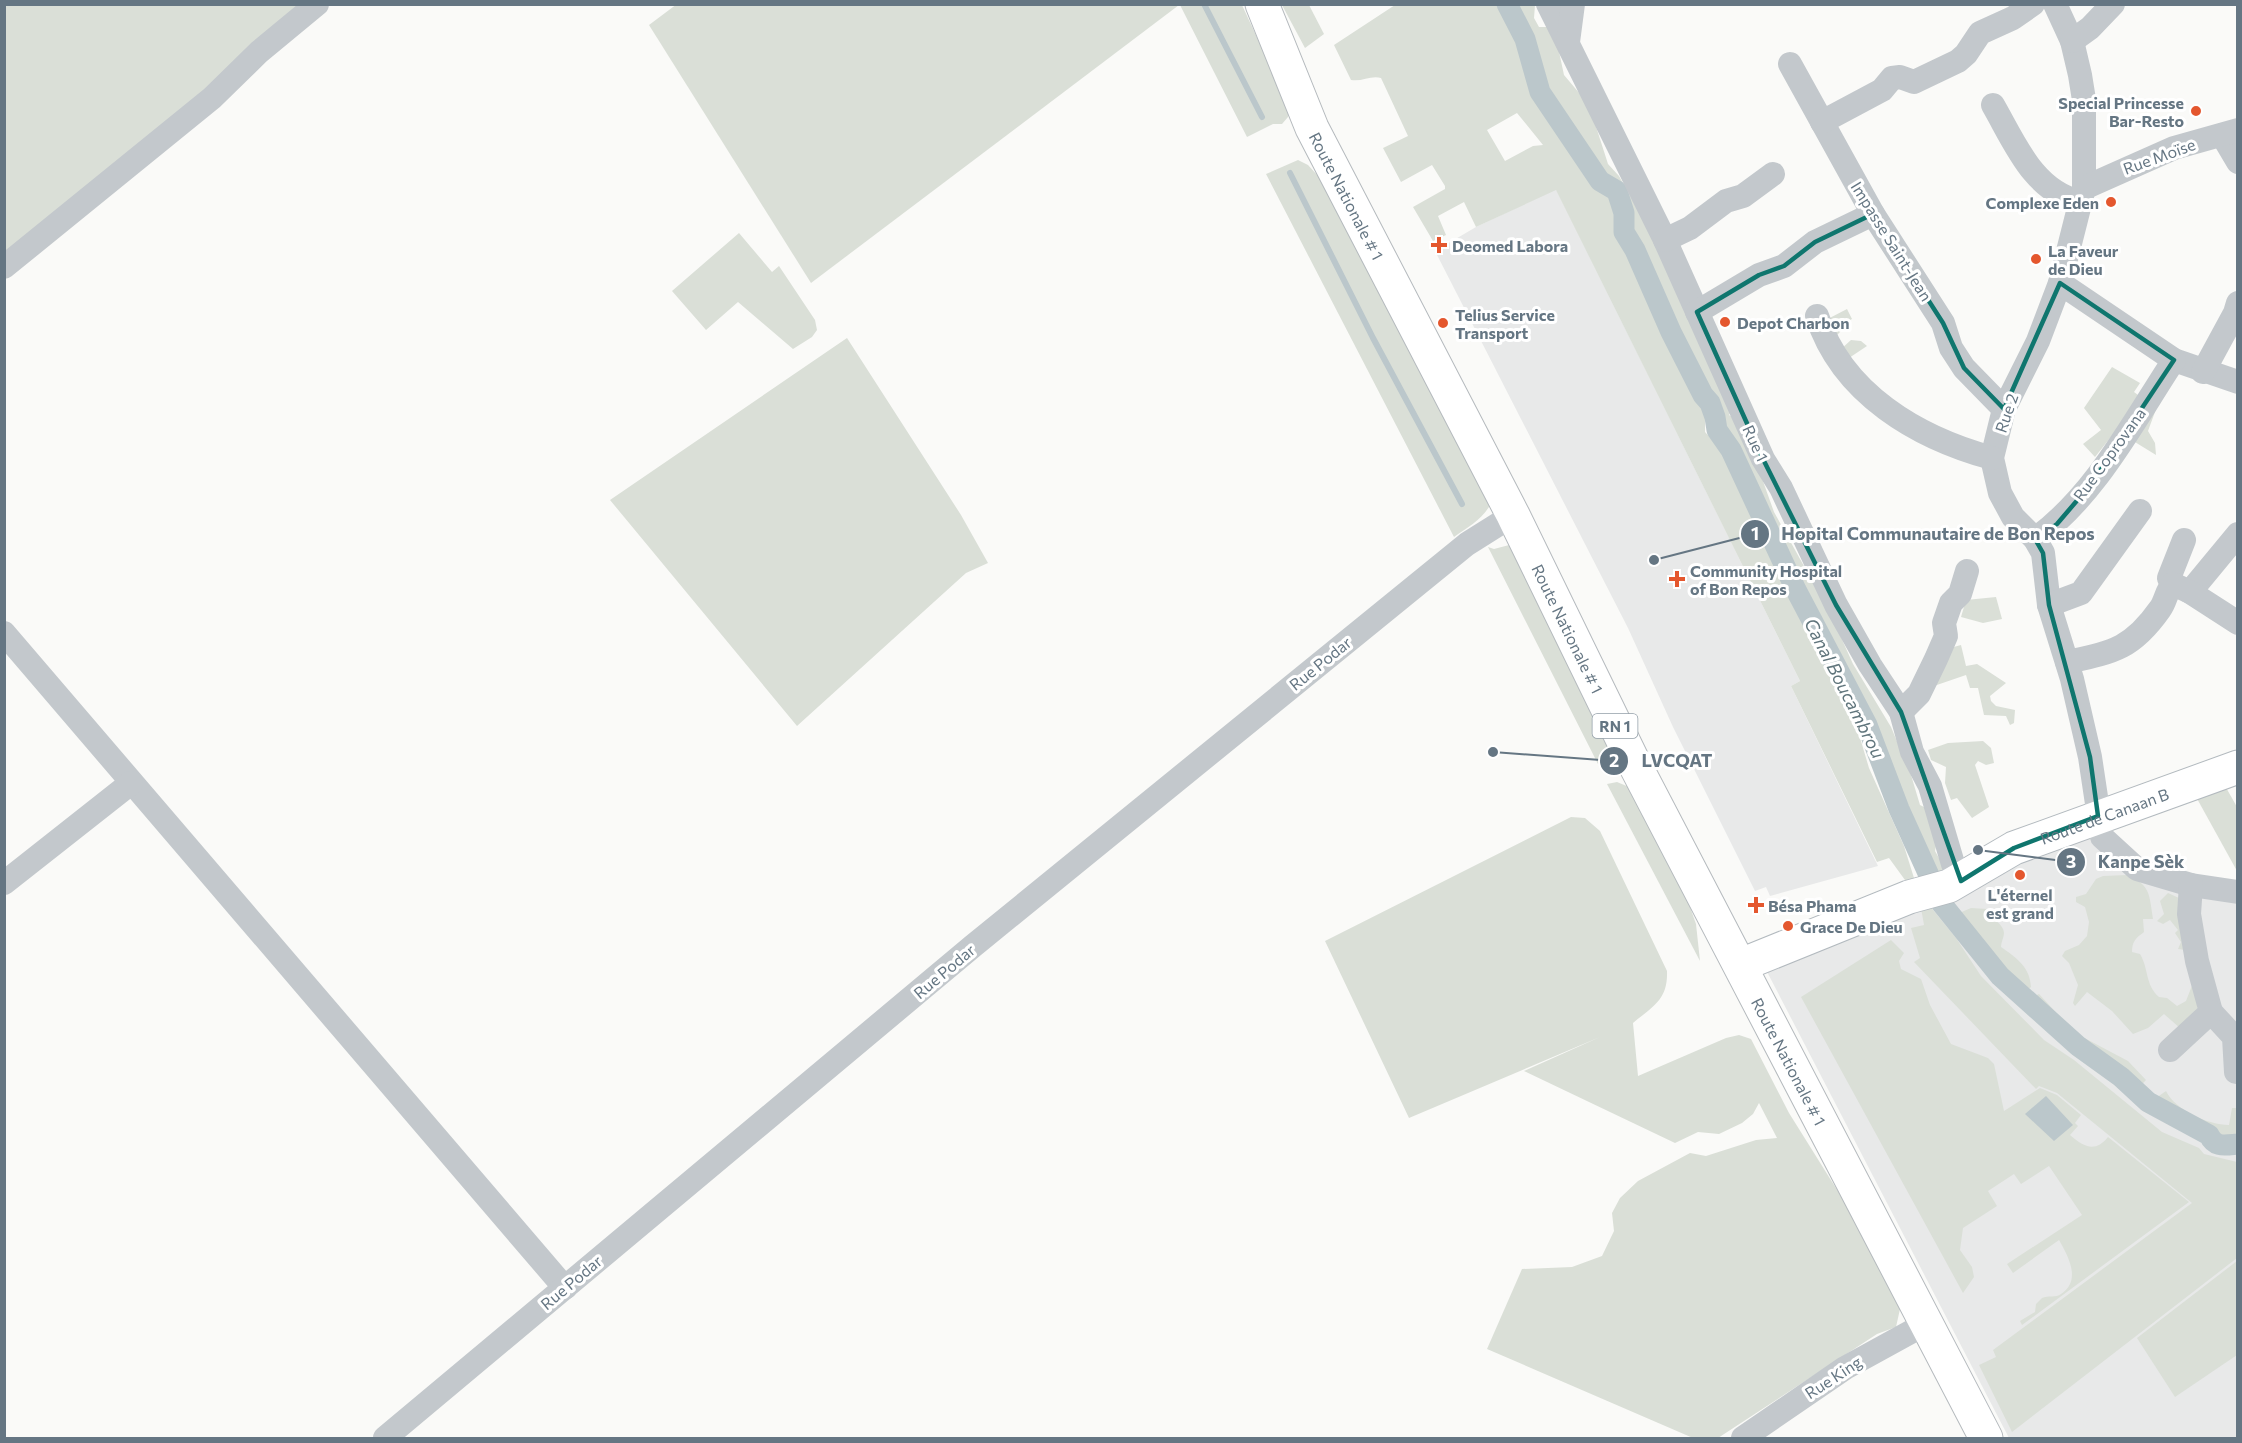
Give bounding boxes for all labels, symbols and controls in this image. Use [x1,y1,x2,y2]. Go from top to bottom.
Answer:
place label: Special Princesse Bar-Resto [2058,93,2184,130]
marker: Special Princesse Bar-Resto [2189,104,2203,118]
street label: Route Nationale # 1 [1306,129,1388,263]
street label: Rue Moïse [2120,134,2198,178]
street label: Impasse Saint-Jean [1848,178,1936,304]
place label: Complexe Eden [1986,193,2099,212]
marker: Complexe Eden [2104,195,2118,209]
marker: Deomed Labora [1430,236,1448,254]
place label: Deomed Labora [1452,236,1568,255]
place label: La Faveur de Dieu [2048,241,2119,278]
marker: La Faveur de Dieu [2029,252,2043,266]
place label: Telius Service Transport [1455,305,1555,342]
place label: Depot Charbon [1737,313,1849,332]
marker: Depot Charbon [1718,315,1732,329]
marker: Telius Service Transport [1436,316,1450,330]
street label: Rue 2 [1991,391,2022,435]
street label: Rue Coprovana [2069,404,2149,504]
street label: Rue 1 [1739,422,1773,464]
callout: Hopital Communautaire de Bon Repos [1740,516,2107,552]
text: 1 [1751,522,1759,544]
text: Hopital Communautaire de Bon Repos [1781,522,2095,544]
street label: Route Nationale # 1 [1529,561,1608,696]
place label: Community Hospital of Bon Repos [1690,561,1842,598]
marker: Community Hospital of Bon Repos [1668,570,1686,588]
water label: Canal Boucambrou [1800,614,1890,762]
street label: Rue Podar [1285,632,1355,694]
road number: RN 1 [1592,714,1638,738]
callout: LVCQAT [1599,743,1724,779]
text: 2 [1609,749,1619,771]
text: LVCQAT [1642,749,1713,771]
street label: Route de Canaan B [2037,783,2171,847]
callout: Kanpe Sèk [2056,844,2197,880]
text: 3 [2066,850,2076,872]
text: Kanpe Sèk [2098,850,2185,872]
marker: L'éternel est grand [2013,868,2027,882]
place label: L'éternel est grand [1986,885,2054,922]
place label: Bésa Phama [1768,896,1856,915]
marker: Bésa Phama [1749,898,1763,912]
place label: Grace De Dieu [1800,917,1903,936]
marker: Grace De Dieu [1781,919,1795,933]
street label: Rue Podar [909,939,979,1002]
street label: Route Nationale # 1 [1748,994,1831,1128]
street label: Rue Podar [536,1250,606,1313]
street label: Rue King [1801,1351,1865,1402]

